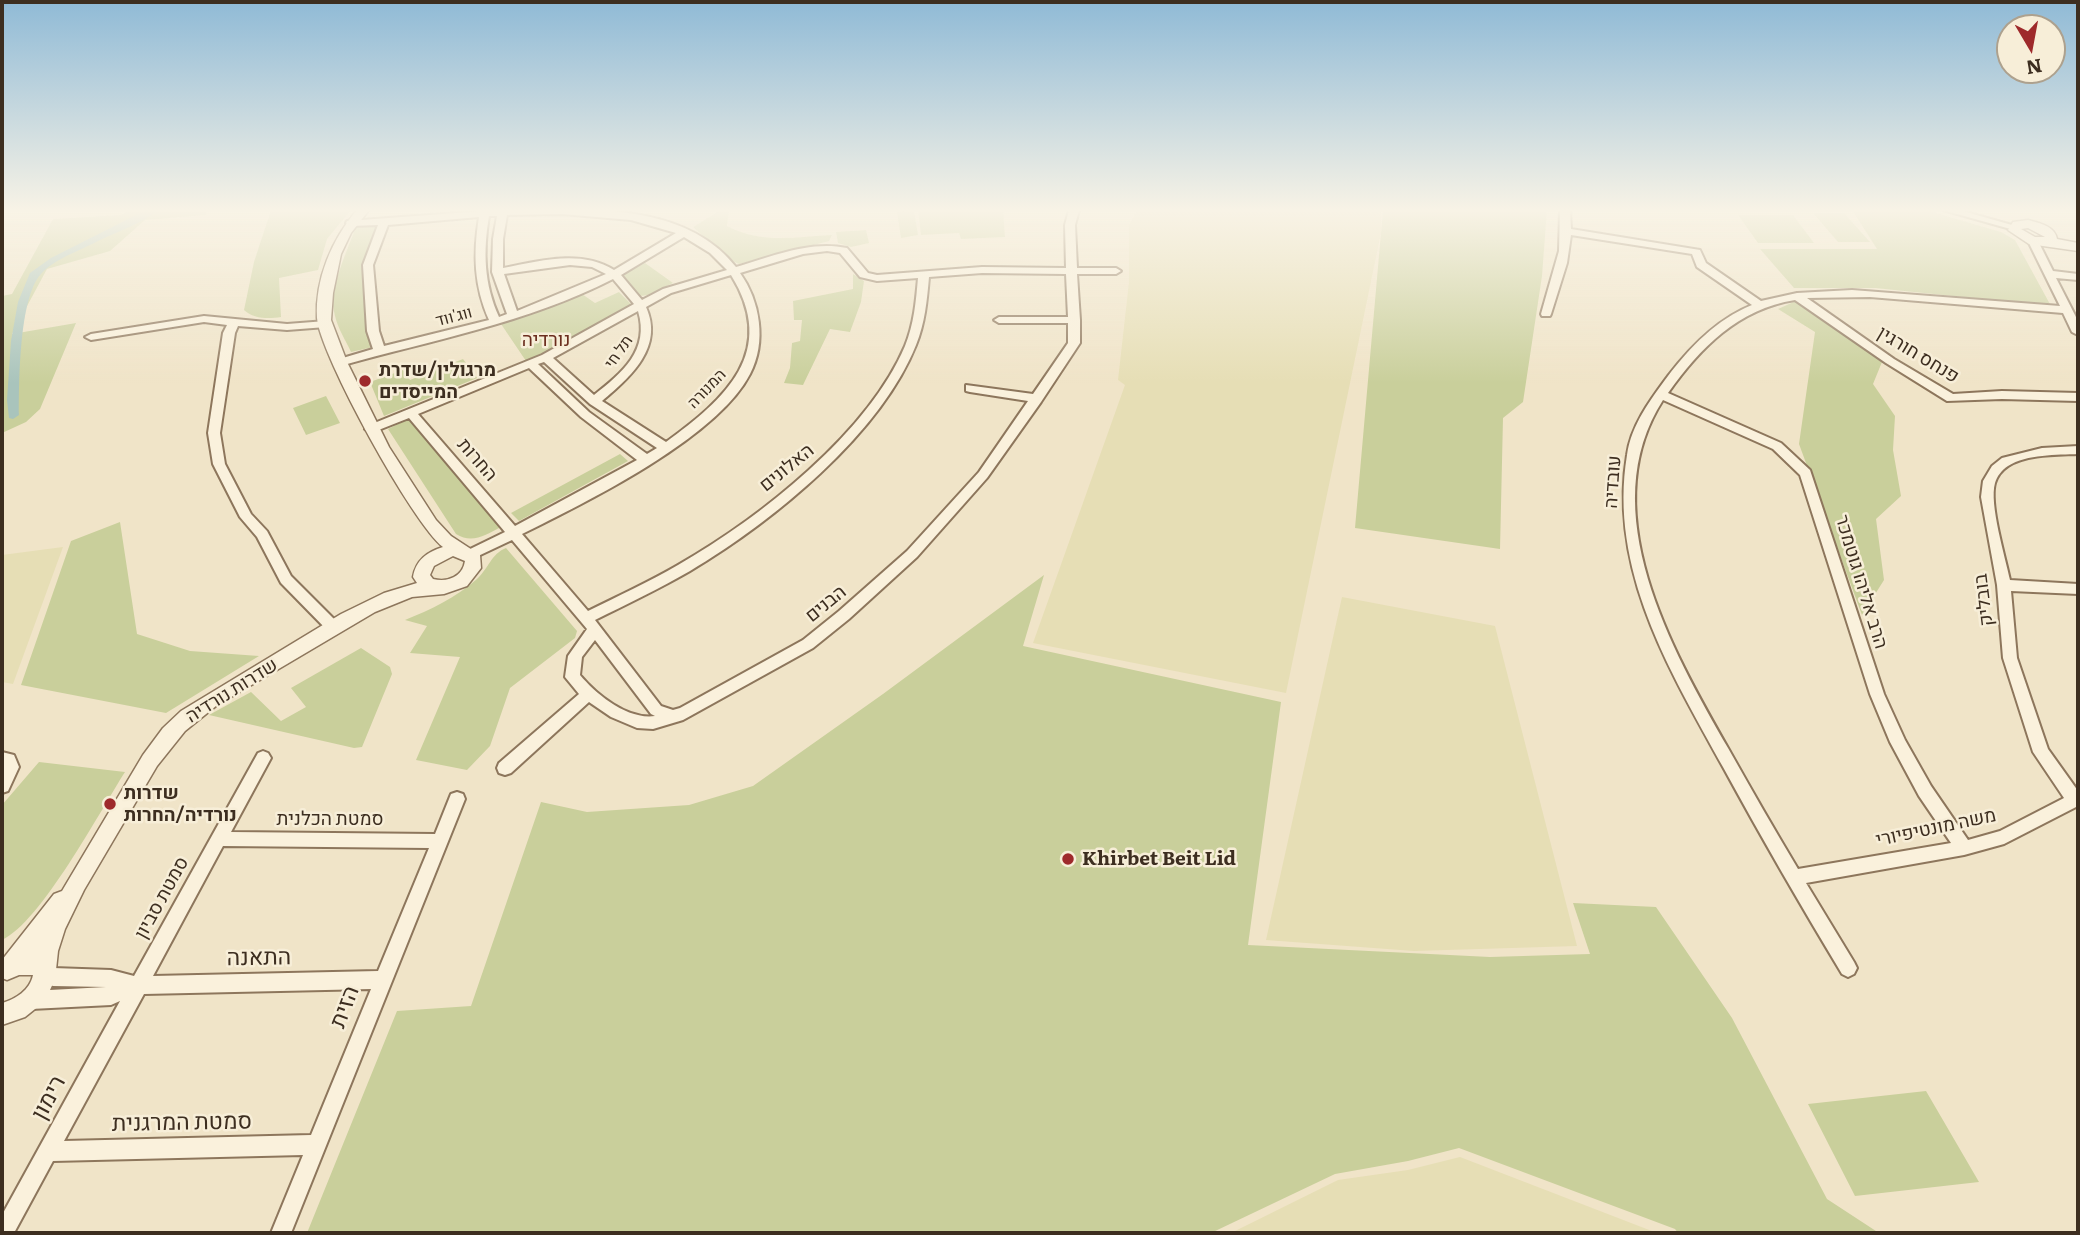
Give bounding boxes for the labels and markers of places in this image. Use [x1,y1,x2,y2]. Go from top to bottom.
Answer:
place label: מרגולין/שדרת המייסדים [379,359,496,403]
marker: מרגולין/שדרת המייסדים [357,373,373,389]
place label: שדרות נורדיה/החרות [124,782,237,826]
marker: שדרות נורדיה/החרות [102,796,118,812]
place label: Khirbet Beit Lid [1082,848,1236,870]
marker: Khirbet Beit Lid [1060,851,1076,867]

